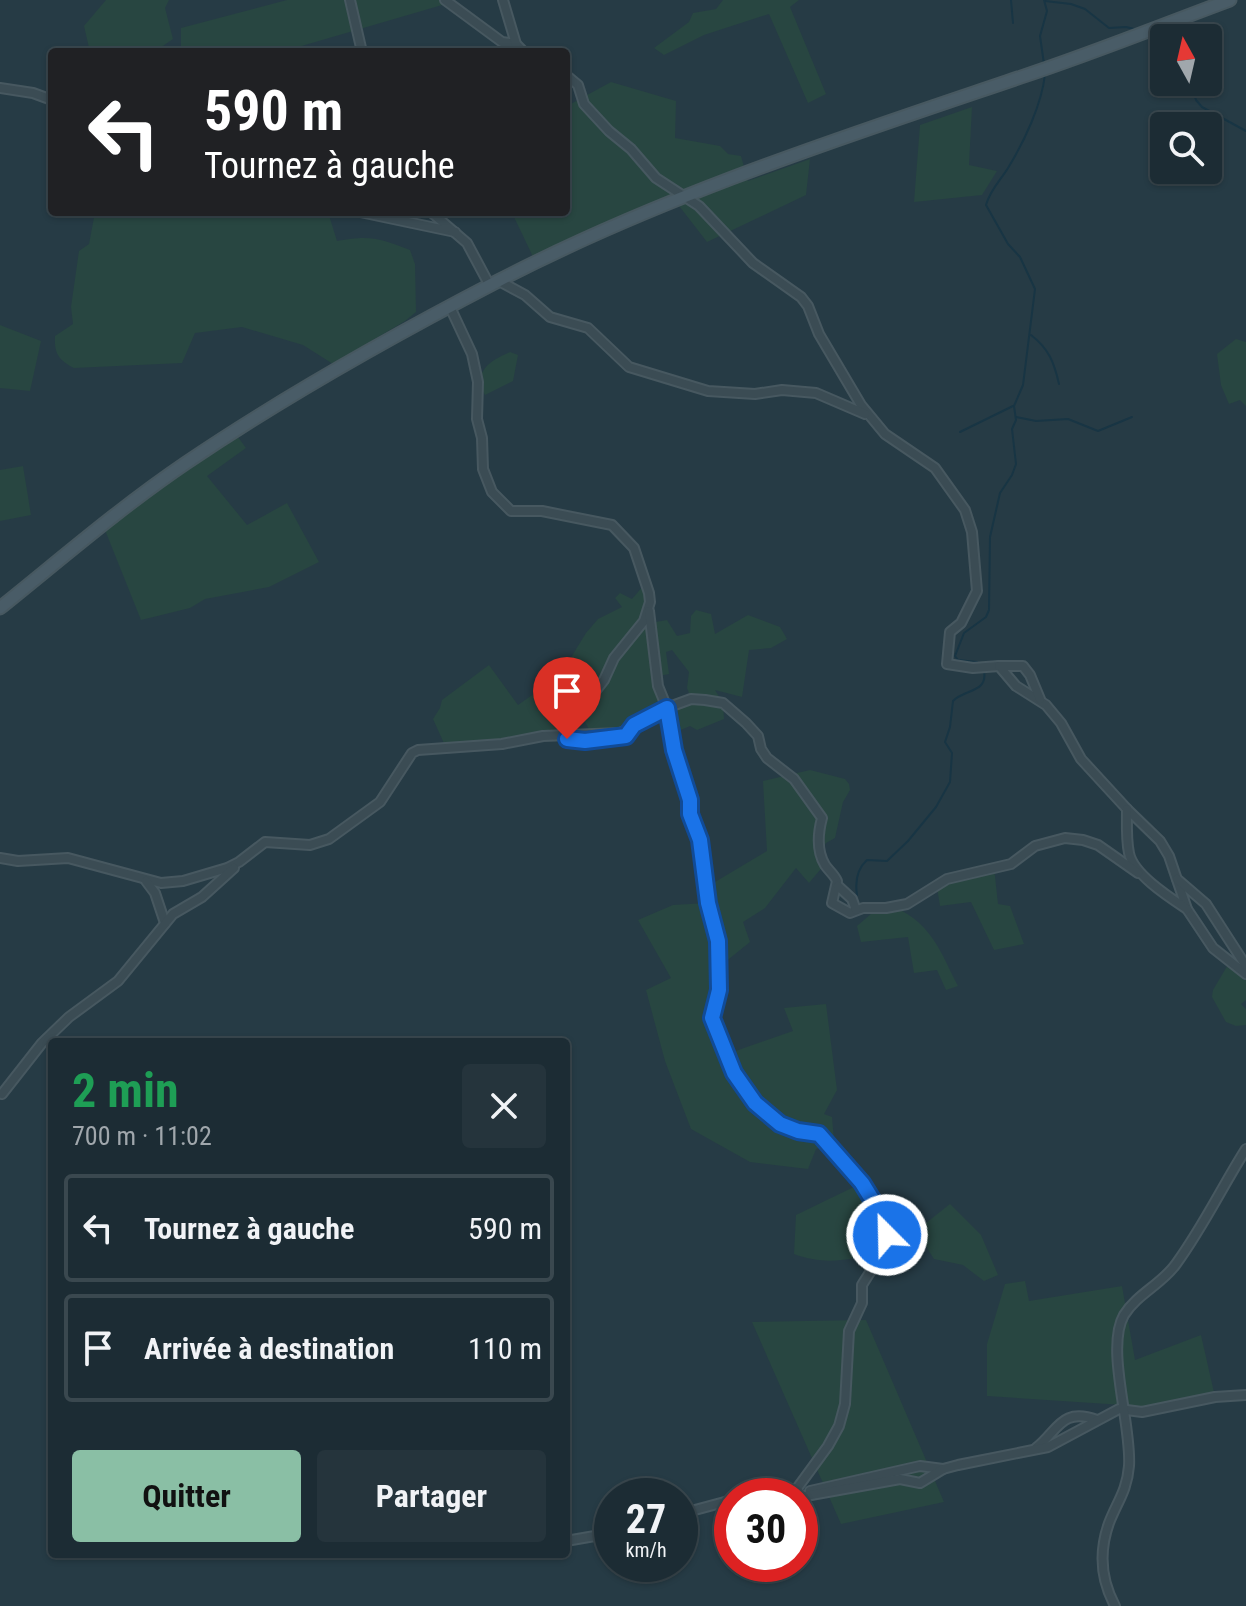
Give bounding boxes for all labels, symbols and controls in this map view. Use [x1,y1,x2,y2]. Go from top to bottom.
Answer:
north arrow [1150,24,1222,96]
map controls [1150,24,1222,184]
text: 590 m [204,78,343,144]
icon: left [72,80,176,184]
button: search [1150,112,1222,184]
text: Tournez à gauche [204,145,455,187]
pin [533,657,601,739]
icon: arrive [545,669,589,713]
text: 2 min [72,1062,179,1119]
button: close [462,1064,546,1148]
text: 700 m · 11:02 [72,1121,212,1151]
position arrow [845,1193,929,1277]
icon: left [76,1206,120,1250]
text: Tournez à gauche [144,1211,354,1246]
text: 590 m [468,1211,542,1246]
icon: arrive [76,1326,120,1370]
text: Arrivée à destination [144,1331,394,1366]
text: 110 m [468,1331,542,1366]
button: Quitter [72,1450,301,1542]
button: Partager [317,1450,546,1542]
speed limit sign: 30 [714,1478,818,1582]
text: 27 [626,1496,666,1543]
text: km/h [625,1538,667,1562]

